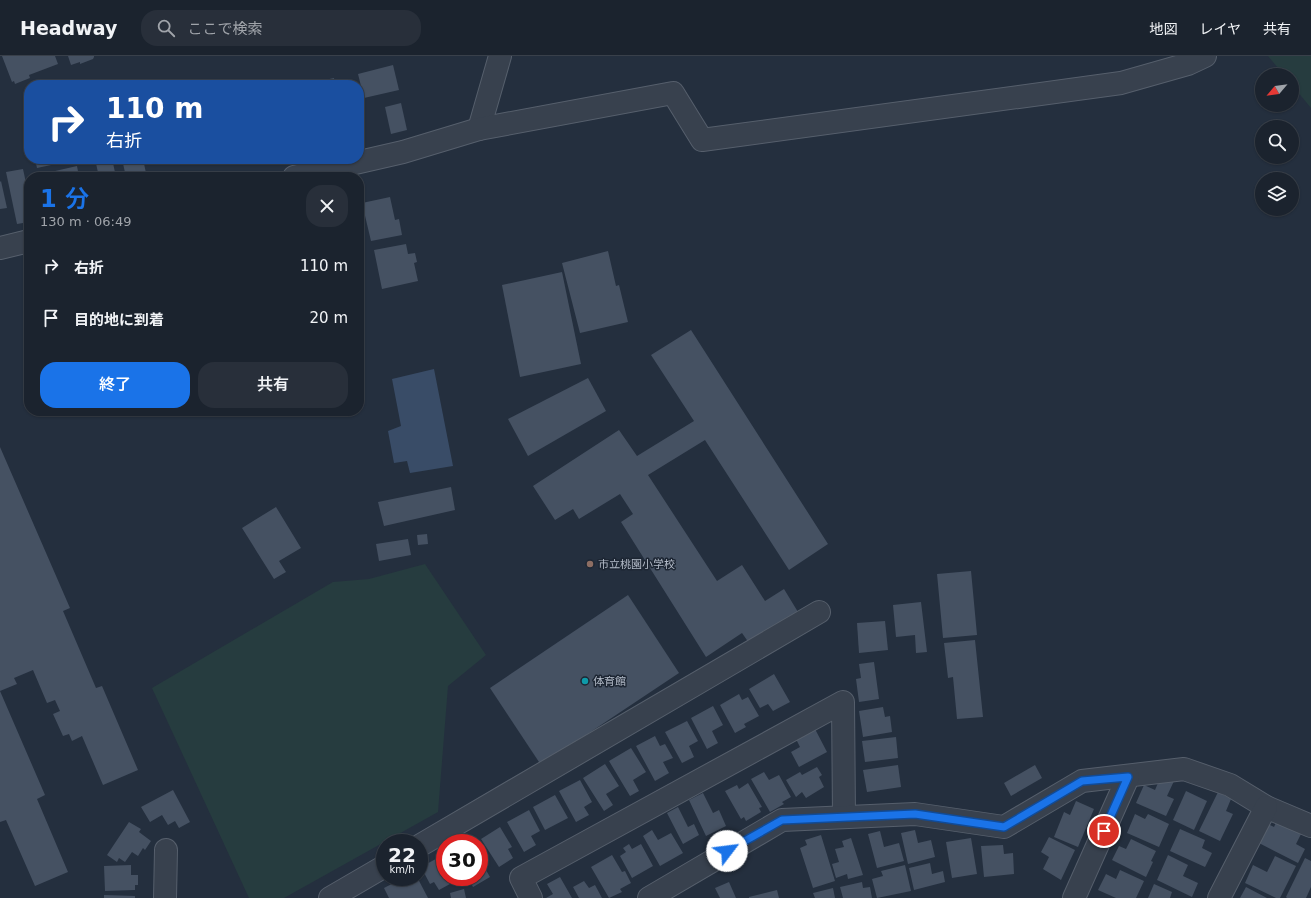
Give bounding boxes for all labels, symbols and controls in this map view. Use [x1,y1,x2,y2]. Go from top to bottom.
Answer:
search box [141,10,421,46]
text: Headway [20,17,117,39]
icon: search [155,17,177,39]
text: ここで検索 [187,20,262,38]
text: 地図 [1149,21,1177,37]
text: レイヤ [1199,21,1241,37]
text: 共有 [1263,21,1291,37]
north arrow [1255,68,1299,112]
map controls [1255,68,1299,216]
text: 110 m [106,92,203,125]
icon: right [40,96,92,148]
button: search [1255,120,1299,164]
text: 右折 [106,130,142,151]
button: layers [1255,172,1299,216]
text: 1 分 [40,185,89,213]
button: close [306,185,348,227]
text: 130 m · 06:49 [40,214,131,229]
icon: right [40,255,62,277]
text: 110 m [300,257,348,275]
text: 右折 [74,259,104,277]
icon: arrive [40,307,62,329]
text: 20 m [310,309,348,327]
text: 目的地に到着 [74,311,164,329]
button: 終了 [40,362,190,408]
button: 共有 [198,362,348,408]
place label: 市立桃園小学校 [598,558,675,571]
marker: 市立桃園小学校 [585,559,595,569]
place label: 体育館 [593,675,626,688]
marker: 体育館 [580,676,590,686]
pin [1087,814,1121,848]
icon: arrive [1093,820,1115,842]
position arrow [706,830,748,872]
speed limit sign: 30 [436,834,488,886]
text: 22 [388,843,416,867]
text: km/h [389,864,415,875]

